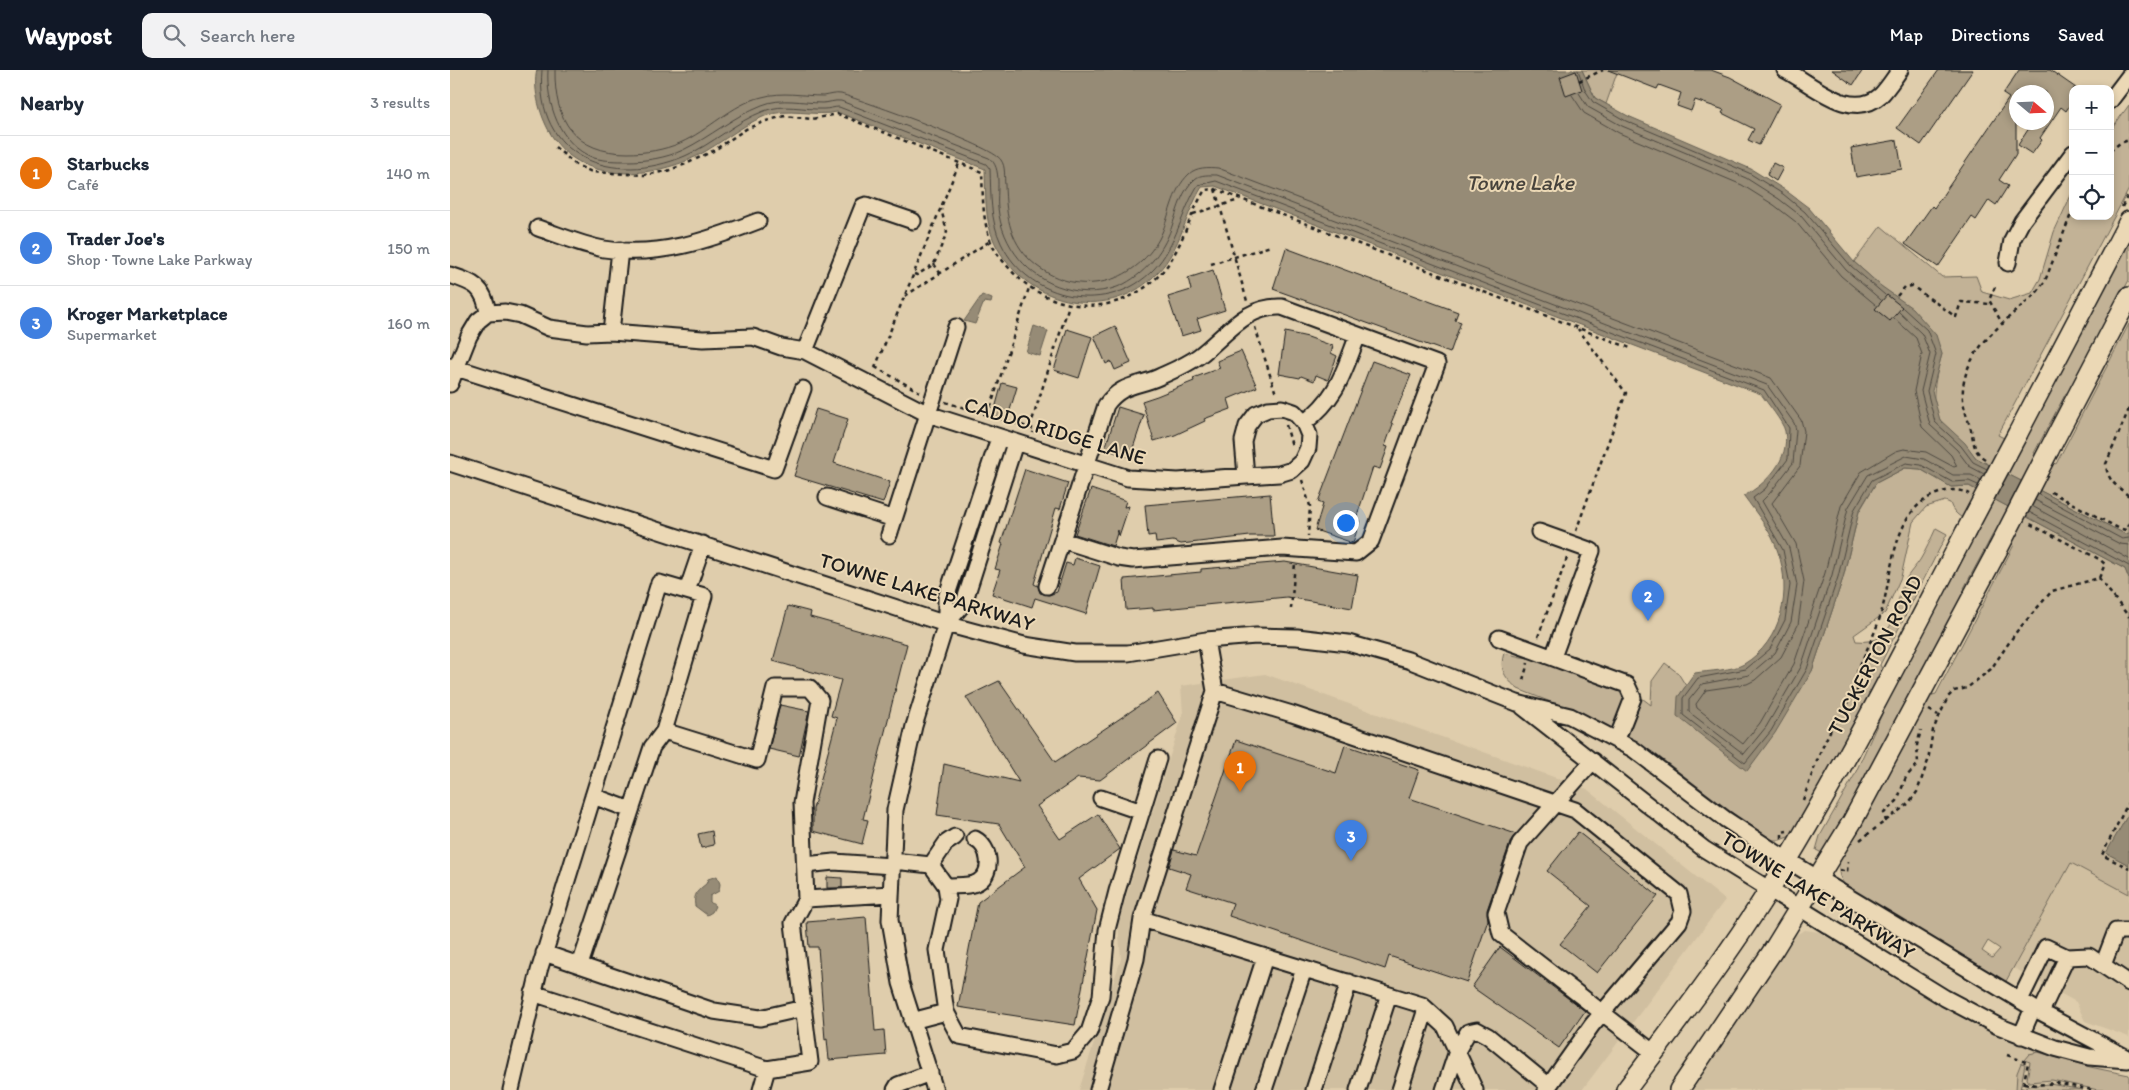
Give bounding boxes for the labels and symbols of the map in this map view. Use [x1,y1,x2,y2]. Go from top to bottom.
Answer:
north arrow [2009,85,2054,130]
water label: Towne Lake [1466,169,1575,196]
street label: CADDO RIDGE LANE [961,391,1149,470]
your location [1333,510,1359,536]
street label: TOWNE LAKE PARKWAY [816,547,1038,636]
street label: TUCKERTON ROAD [1822,571,1927,739]
pin: 2 [1632,580,1664,621]
pin: 1 [1224,751,1256,792]
pin: 3 [1335,820,1367,861]
street label: TOWNE LAKE PARKWAY [1717,825,1920,965]

